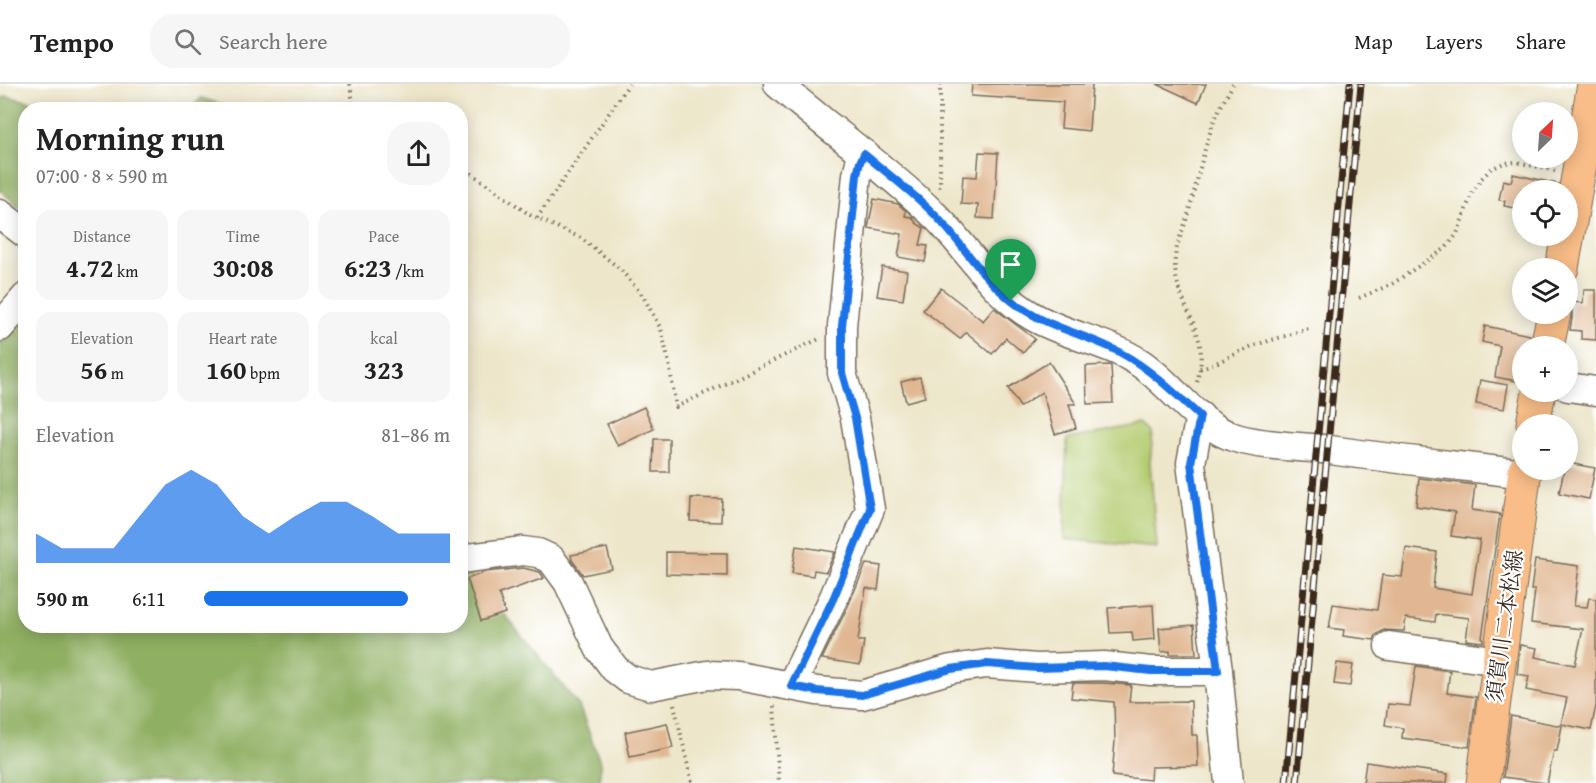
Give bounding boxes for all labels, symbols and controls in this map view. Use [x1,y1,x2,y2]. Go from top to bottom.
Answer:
search box [150,14,570,68]
text: Tempo [30,21,114,62]
icon: search [171,25,204,58]
text: Search here [219,25,328,57]
text: Map [1354,26,1393,57]
text: Layers [1426,26,1483,57]
text: Share [1516,26,1566,57]
north arrow [1512,102,1578,168]
map controls [1512,102,1578,480]
text: Morning run [36,114,225,162]
button: share [387,122,450,185]
text: 07:00 · 8 × 590 m [36,161,168,190]
button: locate [1512,180,1578,246]
text: Distance [73,224,131,248]
text: Time [226,224,260,248]
text: Pace [369,224,399,248]
pin [985,239,1036,301]
text: 4.72 [66,248,114,287]
text: 30:08 [212,248,274,287]
text: 6:23 [344,248,392,287]
icon: arrive [994,248,1027,281]
button: layers [1512,258,1578,324]
text: km [114,259,138,283]
text: /km [392,259,424,283]
text: Elevation [71,326,133,350]
text: Heart rate [209,326,277,350]
text: kcal [370,326,398,350]
button: + [1512,336,1578,402]
text: 56 [80,350,107,389]
text: 160 [206,350,246,389]
text: 323 [364,350,404,389]
text: m [107,361,124,385]
text: bpm [246,361,280,385]
button: − [1512,414,1578,480]
text: Elevation [36,420,114,449]
text: 81–86 m [381,420,450,449]
street label: 須賀川二本松線 [1477,548,1531,704]
text: 590 m [36,584,89,613]
text: 6:11 [132,584,166,613]

